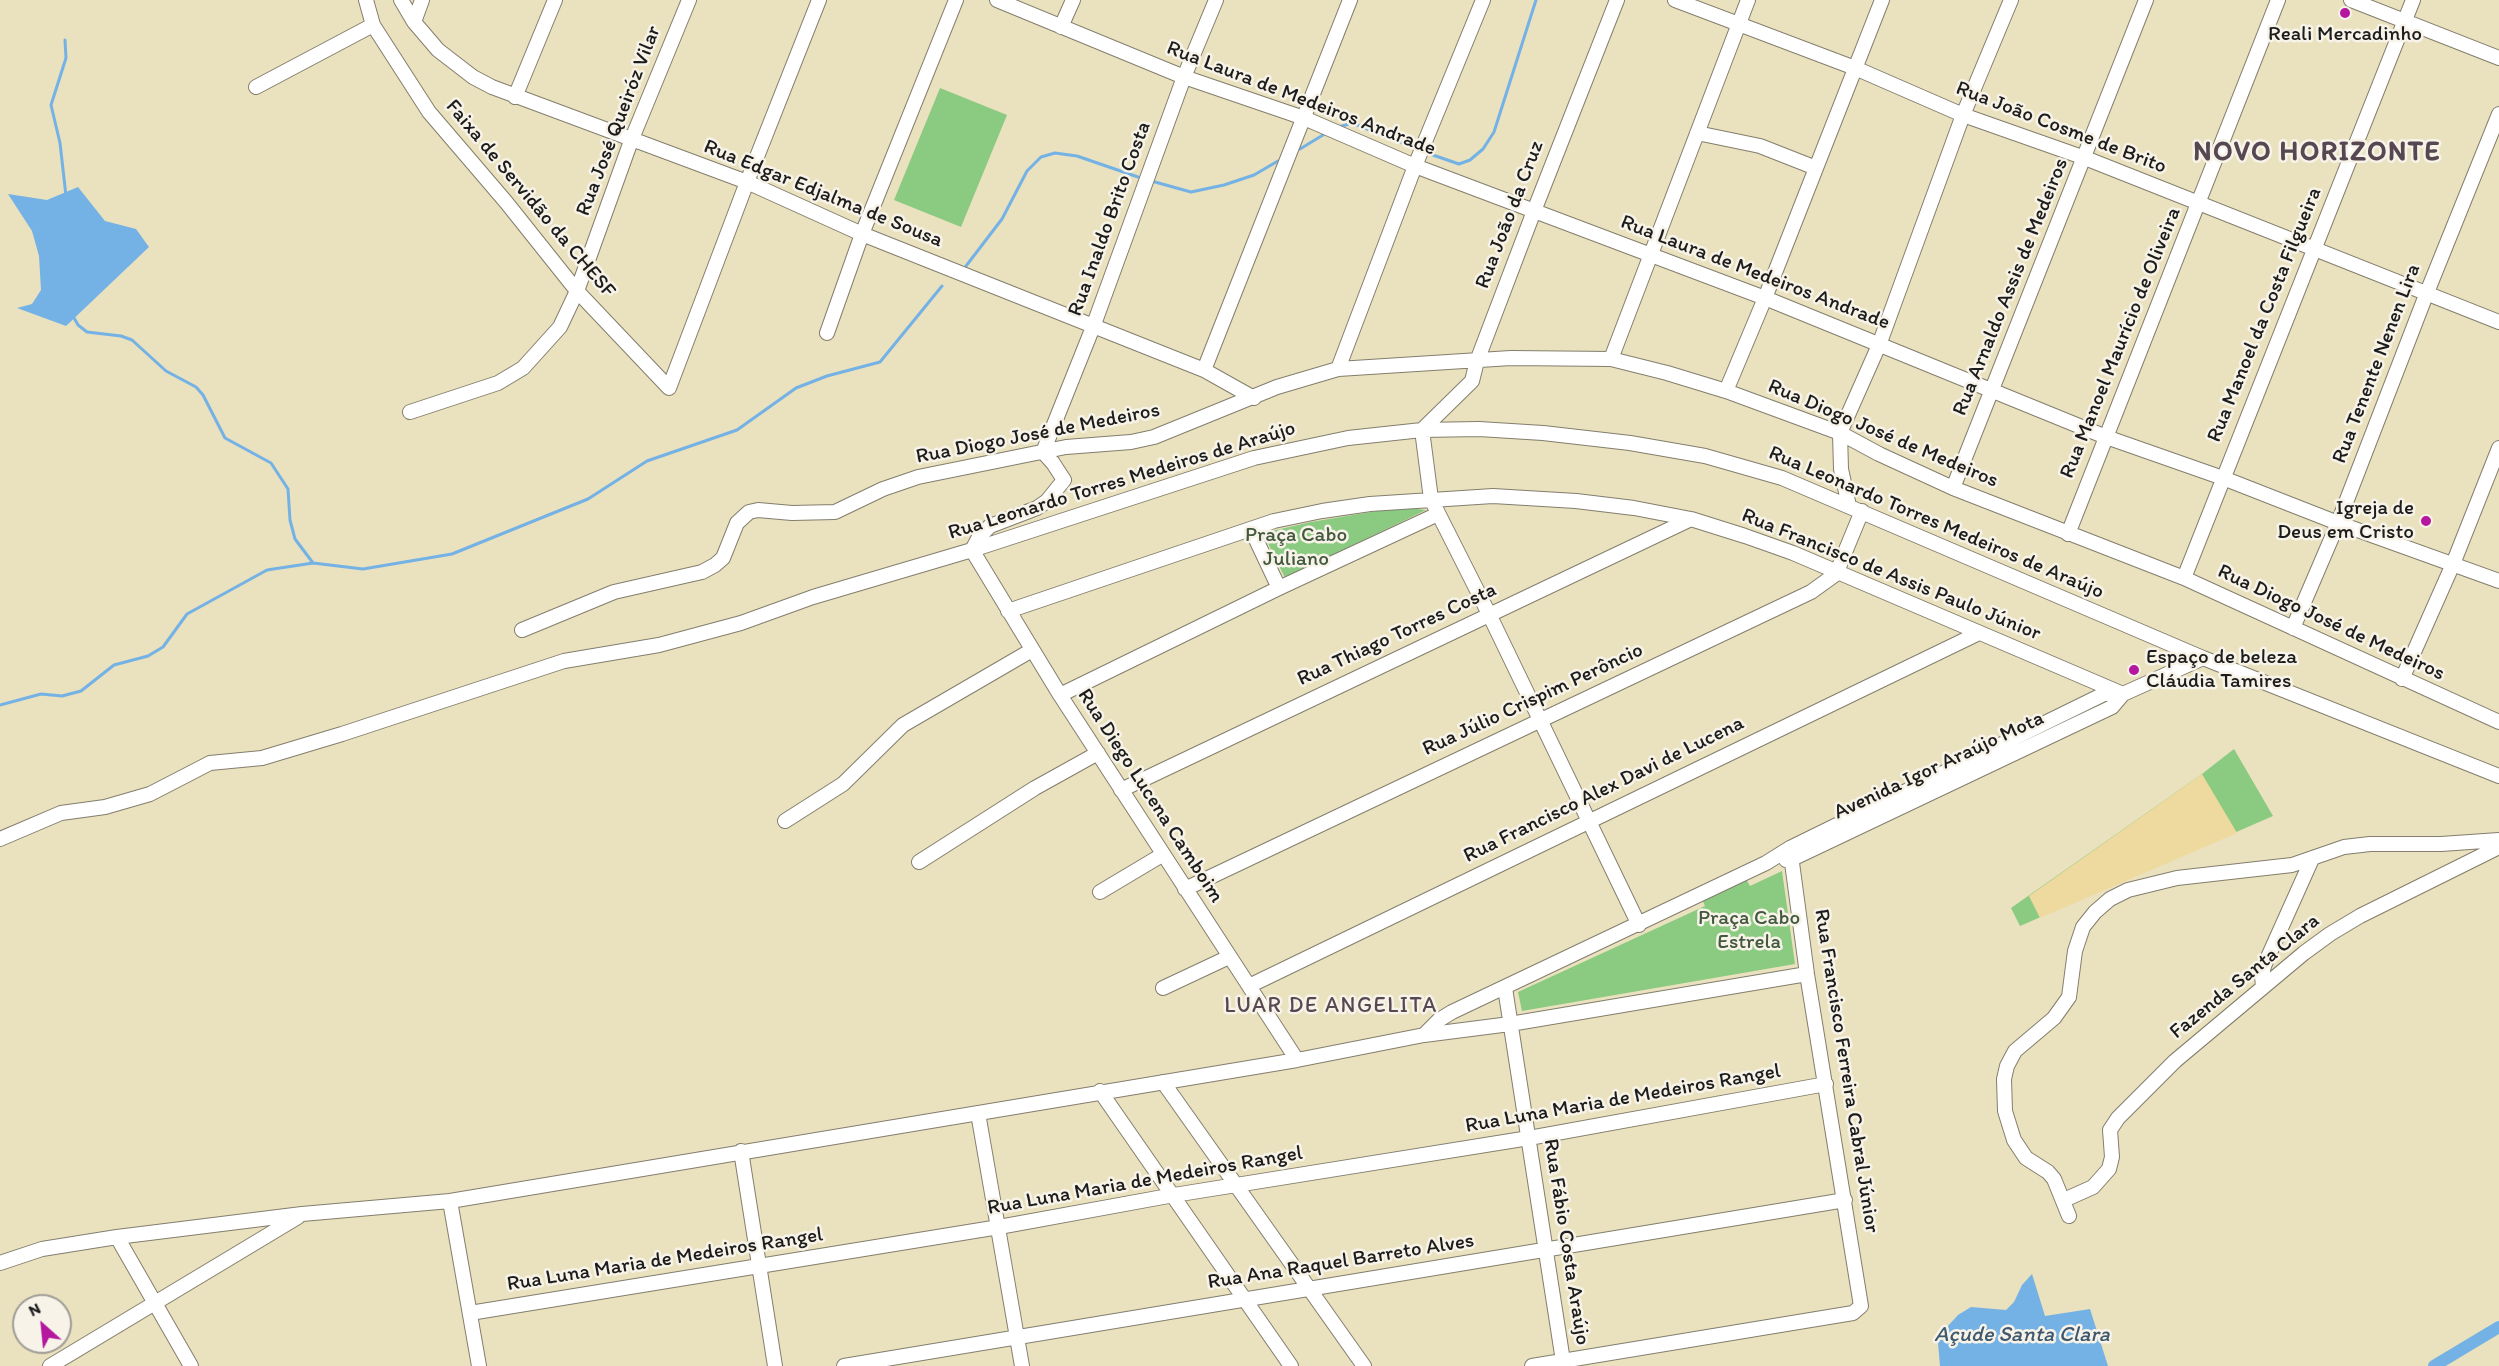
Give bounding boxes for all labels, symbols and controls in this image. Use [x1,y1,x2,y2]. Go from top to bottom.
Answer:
marker: Reali Mercadinho [2338,6,2352,20]
street label: Rua José Queiróz Vilar [571,22,667,220]
place label: Reali Mercadinho [2268,22,2422,48]
street label: Rua Laura de Medeiros Andrade [1163,36,1439,162]
street label: Rua João Cosme de Brito [1952,76,2170,180]
street label: Faixa de Servidão da CHESF [440,95,620,303]
street label: Rua Inaldo Brito Costa [1063,118,1157,320]
street label: Rua Edgar Edjalma de Sousa [700,134,946,254]
street label: Rua João da Cruz [1470,137,1550,293]
district label: NOVO HORIZONTE [2194,137,2440,169]
street label: Rua Arnaldo Assis de Medeiros [1948,154,2074,420]
street label: Rua Manoel da Costa Filgueira [2202,184,2328,446]
street label: Rua Manoel Maurício de Oliveira [2055,204,2187,482]
street label: Rua Laura de Medeiros Andrade [1617,210,1893,336]
street label: Rua Tenente Nenen Lira [2327,261,2427,467]
street label: Rua Diogo José de Medeiros [1764,374,2002,494]
street label: Rua Diogo José de Medeiros [914,398,1162,470]
street label: Rua Leonardo Torres Medeiros de Araújo [945,416,1299,546]
street label: Rua Leonardo Torres Medeiros de Araújo [1765,441,2107,605]
place label: Igreja de Deus em Cristo [2277,496,2414,546]
street label: Rua Francisco de Assis Paulo Júnior [1738,503,2044,647]
marker: Igreja de Deus em Cristo [2419,514,2433,528]
park label: Praça Cabo Juliano [1245,523,1347,573]
street label: Rua Diogo José de Medeiros [2213,559,2449,687]
street label: Rua Thiago Torres Costa [1293,578,1501,692]
street label: Rua Júlio Crispim Perôncio [1419,638,1647,762]
place label: Espaço de beleza Cláudia Tamires [2146,645,2297,695]
marker: Espaço de beleza Cláudia Tamires [2127,663,2141,677]
street label: Rua Diego Lucena Camboim [1071,684,1229,908]
street label: Avenida Igor Araújo Mota [1830,706,2048,826]
street label: Rua Francisco Alex Davi de Lucena [1460,711,1748,869]
park label: Praça Cabo Estrela [1698,906,1800,956]
street label: Rua Francisco Ferreira Cabral Júnior [1808,907,1884,1235]
street label: Fazenda Santa Clara [2165,909,2325,1045]
district label: LUAR DE ANGELITA [1224,993,1438,1019]
street label: Rua Luna Maria de Medeiros Rangel [1463,1059,1783,1139]
street label: Rua Fábio Costa Araújo [1537,1137,1595,1347]
street label: Rua Luna Maria de Medeiros Rangel [985,1141,1305,1221]
street label: Rua Luna Maria de Medeiros Rangel [505,1223,825,1297]
street label: Rua Ana Raquel Barreto Alves [1206,1228,1476,1296]
north arrow [12,1294,72,1354]
text: N [25,1298,44,1320]
water label: Açude Santa Clara [1934,1322,2110,1348]

